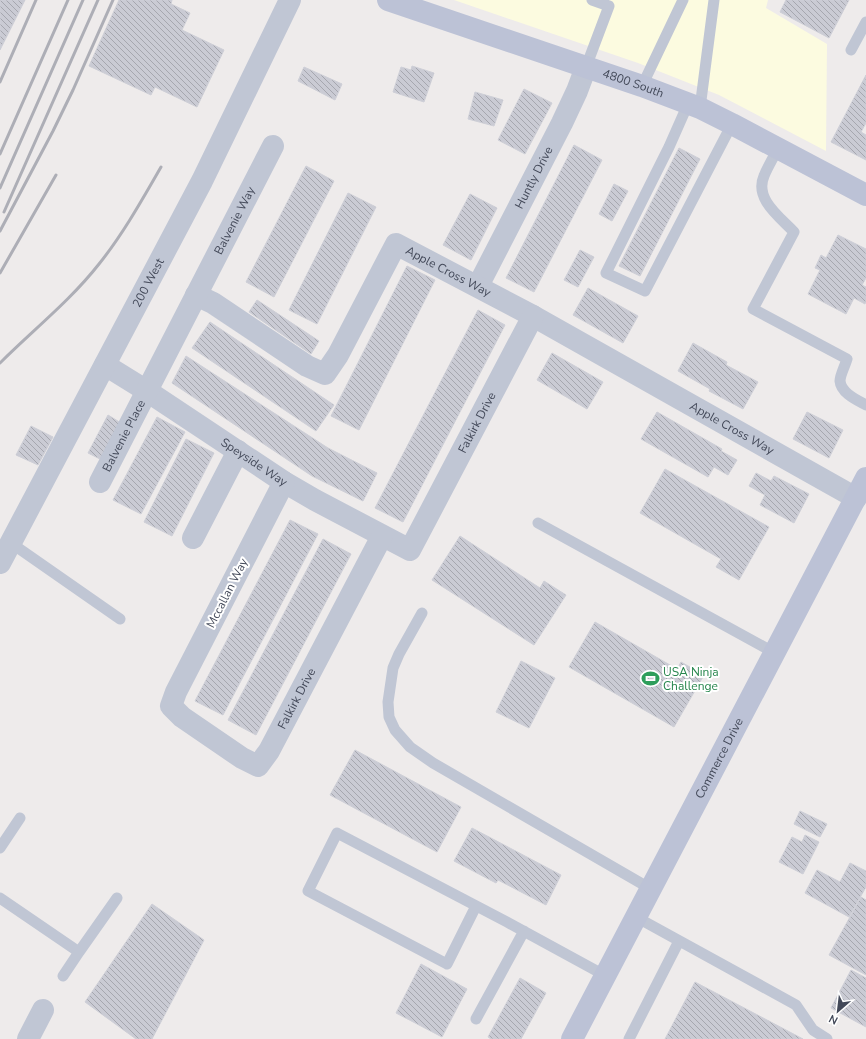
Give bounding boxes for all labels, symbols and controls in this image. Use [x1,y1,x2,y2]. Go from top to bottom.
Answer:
street label: 4800 South [601,65,666,102]
street label: Huntly Drive [511,144,557,211]
street label: Balvenie Way [210,183,259,257]
street label: Apple Cross Way [403,242,495,301]
street label: 200 West [129,255,168,310]
street label: Falkirk Drive [454,389,500,456]
street label: Balvenie Place [99,397,149,475]
street label: Apple Cross Way [687,398,778,459]
street label: Speyside Way [218,434,291,491]
street label: Mccallan Way [203,555,252,630]
place label: USA Ninja Challenge [663,664,719,694]
street label: Falkirk Drive [274,665,319,732]
sports icon: USA Ninja Challenge [640,669,660,689]
street label: Commerce Drive [691,715,747,801]
north arrow [818,991,858,1031]
text: N [826,1011,841,1028]

